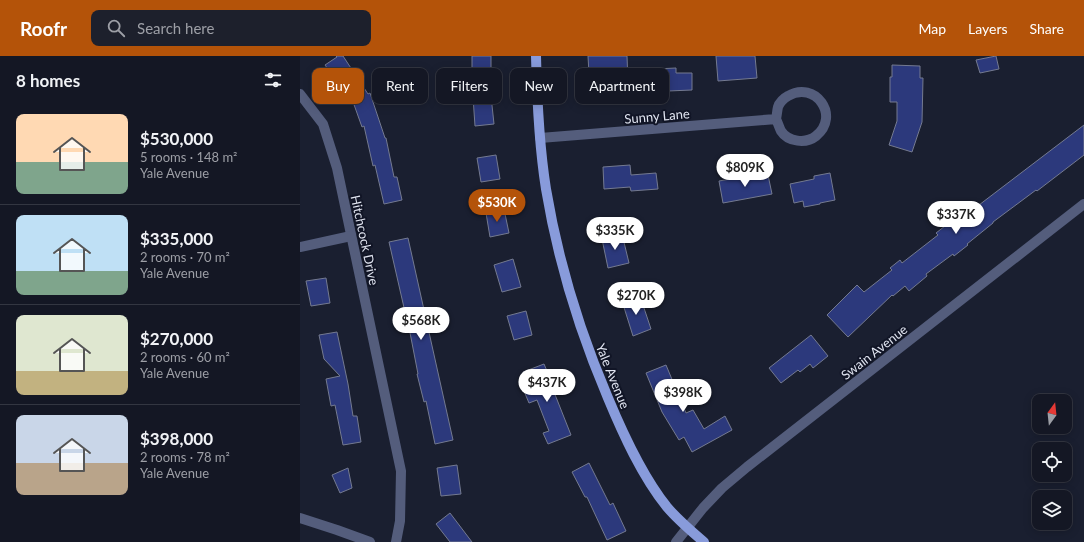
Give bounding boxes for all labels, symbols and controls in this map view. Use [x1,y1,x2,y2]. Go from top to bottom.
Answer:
search box [91,10,371,46]
text: Roofr [20,17,67,40]
icon: search [105,17,127,39]
text: Search here [137,19,214,37]
text: Map [918,20,946,37]
text: Layers [968,20,1008,37]
text: Share [1030,20,1064,37]
chip: Buy [312,68,364,104]
chip: Rent [372,68,428,104]
chip: Filters [436,68,502,104]
chip: New [510,68,567,104]
chip: Apartment [575,68,669,104]
icon: filters [262,69,284,91]
text: 8 homes [16,70,80,91]
street label: Sunny Lane [624,105,690,127]
text: $530,000 [140,128,213,149]
icon: home [48,130,96,178]
text: 5 rooms · 148 m² [140,149,237,165]
pin: $809K [717,154,773,188]
text: $809K [725,159,765,175]
text: Yale Avenue [140,165,209,181]
pin: $530K [469,189,525,223]
street label: Hitchcock Drive [348,194,382,287]
text: $530K [477,194,517,210]
pin: $337K [928,201,984,235]
text: $337K [936,206,976,222]
pin: $335K [587,217,643,251]
text: $335K [595,222,635,238]
text: $335,000 [140,228,213,249]
icon: home [48,231,96,279]
text: 2 rooms · 70 m² [140,249,230,265]
text: Yale Avenue [140,265,209,281]
pin: $270K [608,282,664,316]
text: $270K [616,287,656,303]
pin: $568K [393,307,449,341]
text: $568K [401,312,441,328]
street label: Swain Avenue [838,321,910,383]
text: $270,000 [140,328,213,349]
icon: home [48,331,96,379]
street label: Yale Avenue [593,341,633,411]
text: 2 rooms · 60 m² [140,349,230,365]
text: Yale Avenue [140,365,209,381]
pin: $437K [519,369,575,403]
text: $437K [527,374,567,390]
pin: $398K [655,379,711,413]
text: $398K [663,384,703,400]
north arrow [1032,394,1072,434]
map controls [1032,394,1072,530]
text: $398,000 [140,428,213,449]
icon: home [48,431,96,479]
button: locate [1032,442,1072,482]
text: 2 rooms · 78 m² [140,449,230,465]
text: Yale Avenue [140,465,209,481]
button: layers [1032,490,1072,530]

